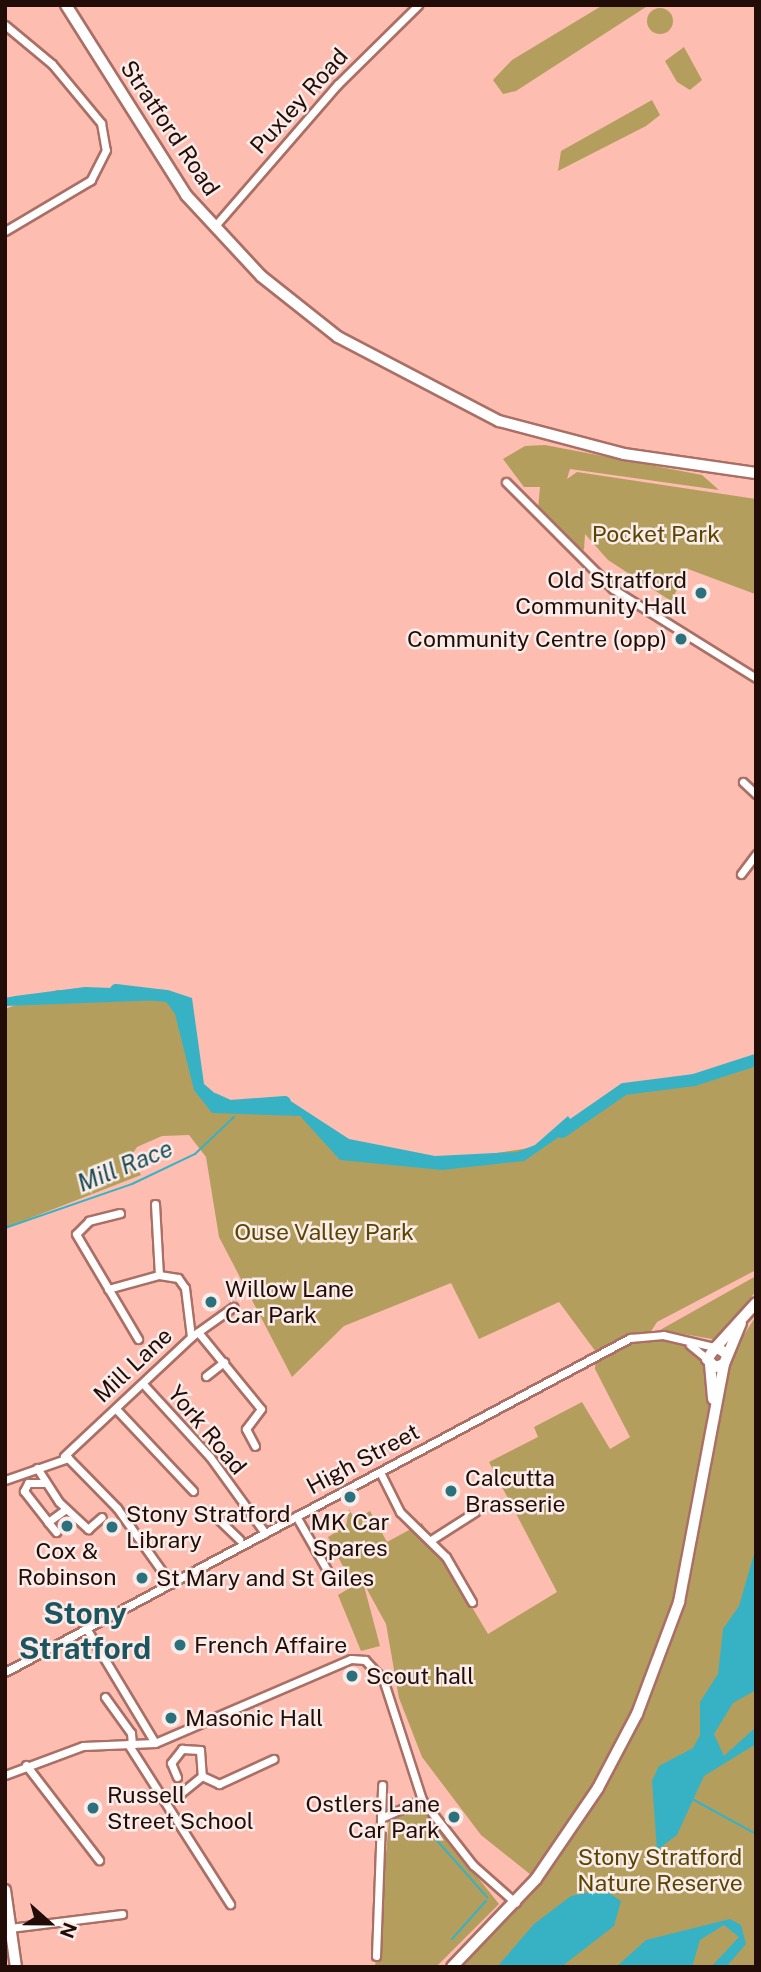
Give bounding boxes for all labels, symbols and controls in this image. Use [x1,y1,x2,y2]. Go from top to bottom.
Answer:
street label: Puxley Road [244,43,354,159]
street label: Stratford Road [115,55,225,201]
park label: Pocket Park [592,520,720,548]
place label: Old Stratford Community Hall [515,566,687,620]
marker: Old Stratford Community Hall [693,585,709,601]
place label: Community Centre (opp) [407,625,667,653]
marker: Community Centre (opp) [673,631,689,647]
water label: Mill Race [73,1134,177,1198]
park label: Ouse Valley Park [234,1218,414,1246]
place label: Willow Lane Car Park [225,1275,354,1329]
marker: Willow Lane Car Park [203,1294,219,1310]
street label: Mill Lane [88,1322,178,1408]
street label: York Road [162,1380,252,1480]
street label: High Street [302,1418,424,1500]
place label: Calcutta Brasserie [465,1464,566,1518]
marker: Calcutta Brasserie [443,1483,459,1499]
marker: MK Car Spares [342,1489,358,1505]
place label: Stony Stratford Library [126,1500,291,1554]
place label: MK Car Spares [310,1508,390,1562]
marker: Cox & Robinson [59,1518,75,1534]
marker: Stony Stratford Library [104,1519,120,1535]
place label: Cox & Robinson [18,1537,116,1591]
place label: St Mary and St Giles [156,1564,374,1592]
marker: St Mary and St Giles [134,1570,150,1586]
district label: Stony Stratford [19,1595,151,1666]
place label: French Affaire [194,1631,347,1659]
marker: French Affaire [172,1637,188,1653]
place label: Scout hall [366,1662,474,1690]
marker: Scout hall [344,1668,360,1684]
place label: Masonic Hall [185,1704,323,1732]
marker: Masonic Hall [163,1710,179,1726]
place label: Russell Street School [107,1781,254,1835]
place label: Ostlers Lane Car Park [305,1790,440,1844]
marker: Russell Street School [85,1800,101,1816]
marker: Ostlers Lane Car Park [446,1809,462,1825]
park label: Stony Stratford Nature Reserve [577,1843,743,1897]
north arrow [14,1888,84,1958]
text: N [56,1920,82,1941]

